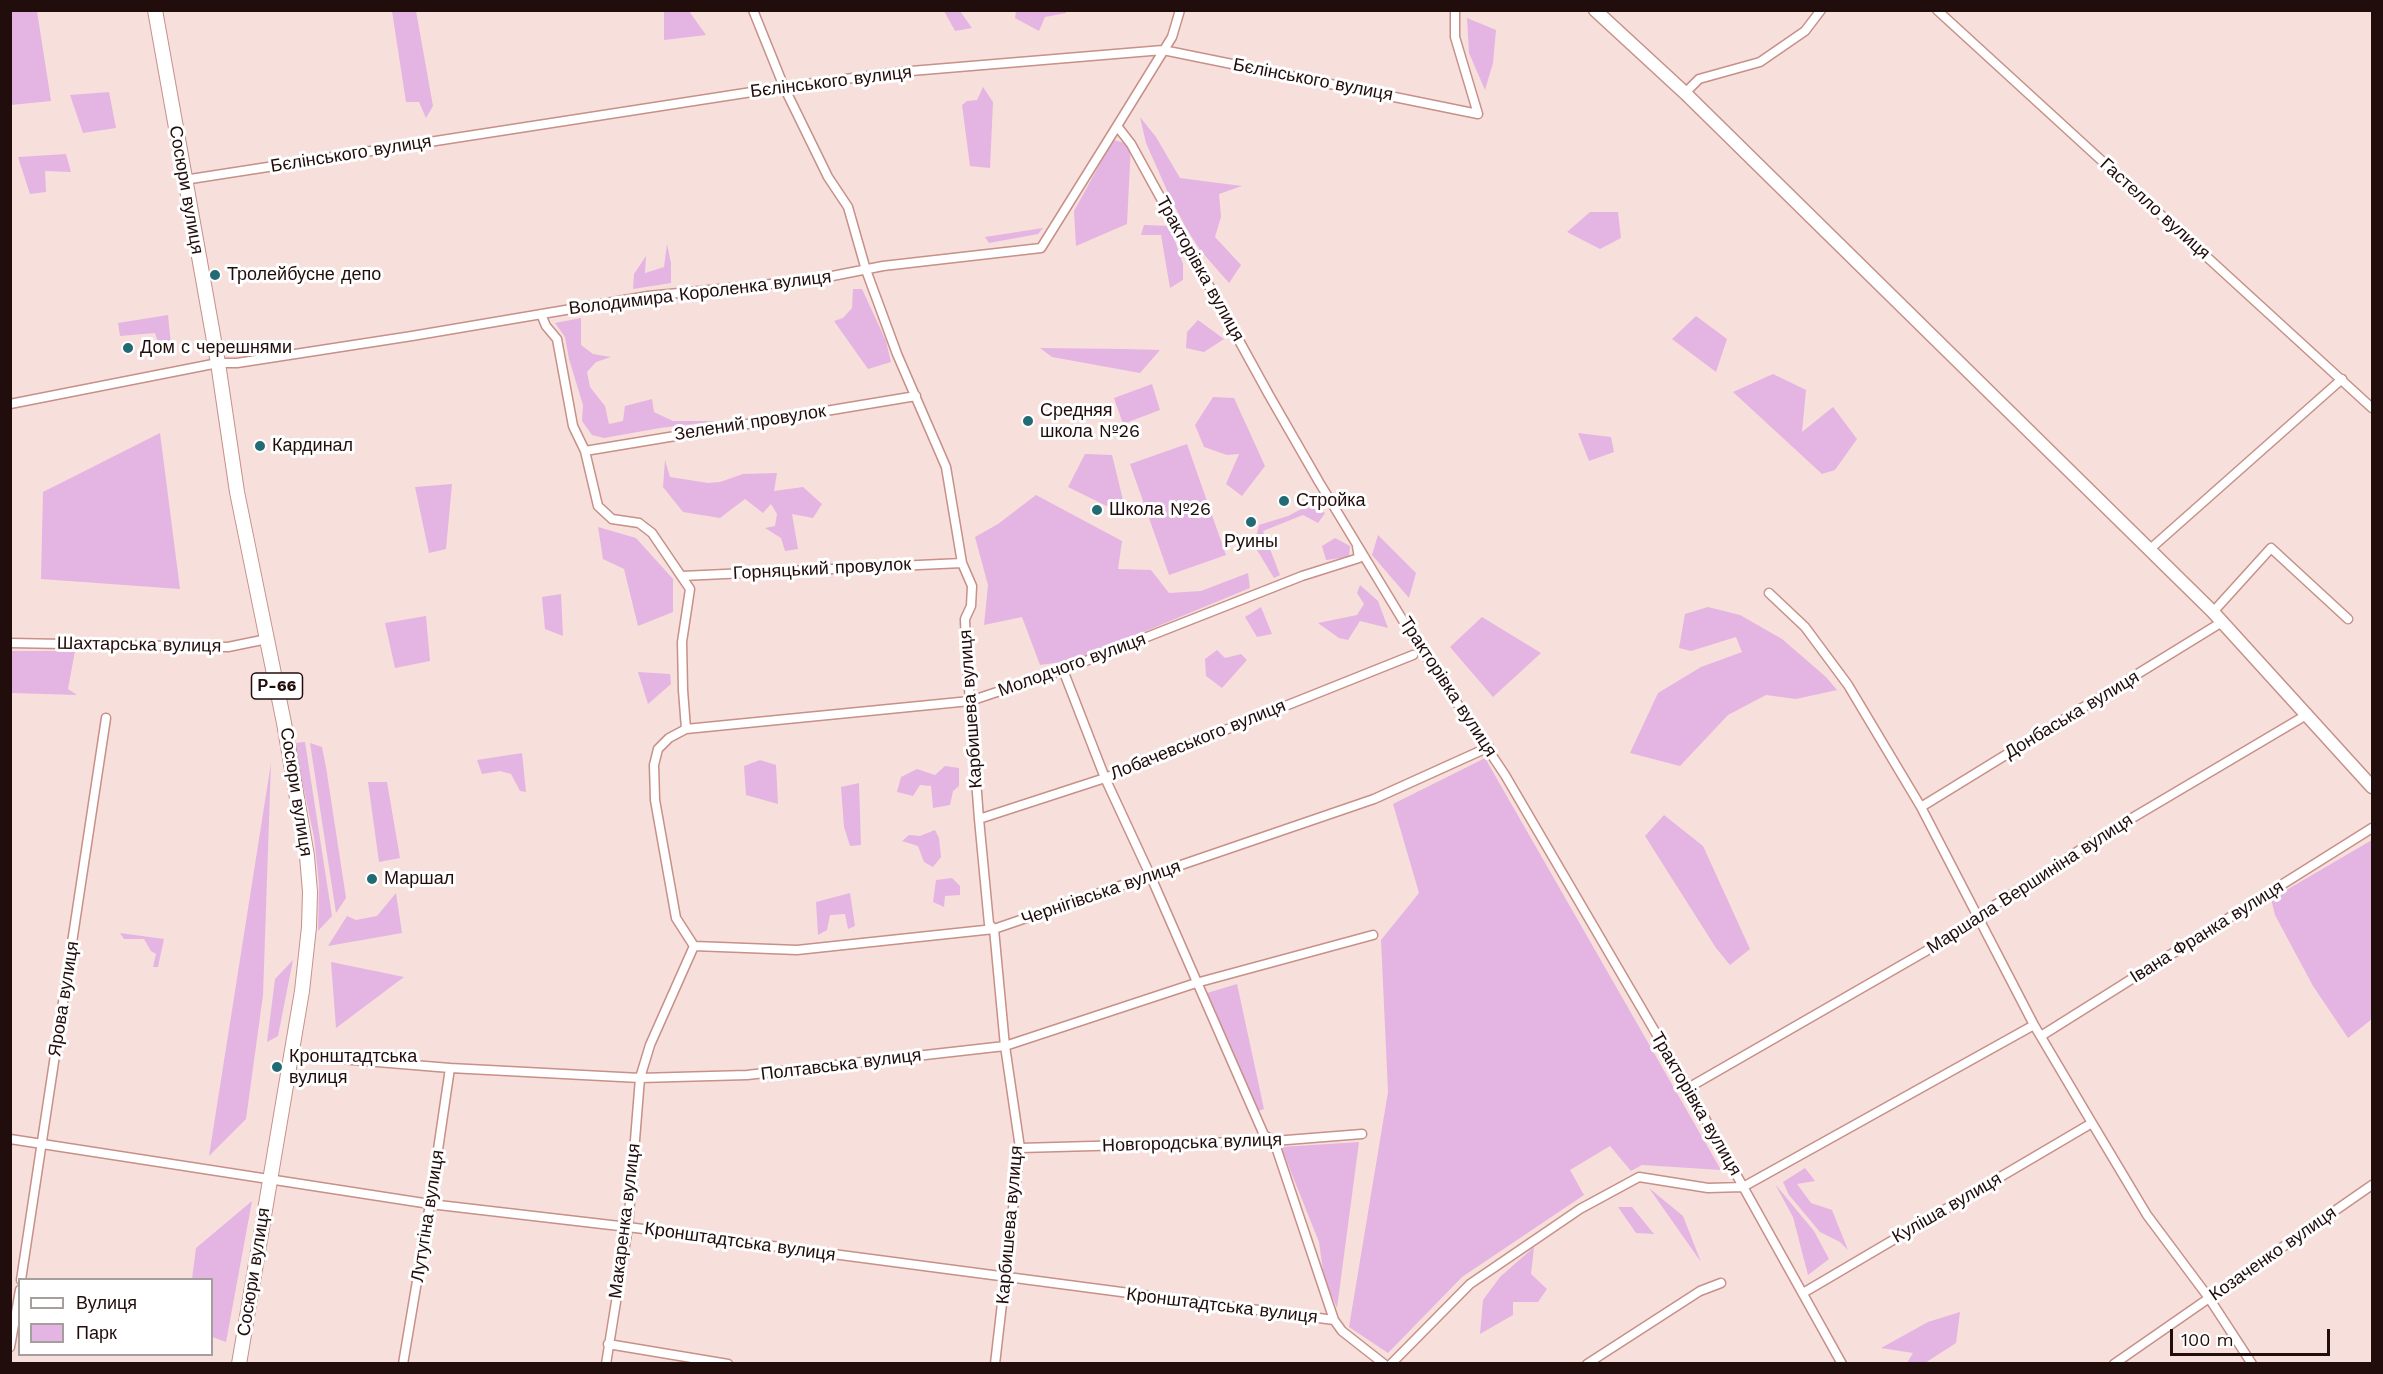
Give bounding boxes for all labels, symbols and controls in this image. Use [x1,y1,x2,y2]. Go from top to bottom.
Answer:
street label: Бєлінського вулиця [1231,54,1395,106]
street label: Бєлінського вулиця [749,61,913,103]
street label: Сосюри вулиця [164,124,208,256]
street label: Бєлінського вулиця [269,131,433,177]
street label: Гастелло вулиця [2095,154,2215,264]
street label: Тракторівка вулиця [1151,193,1249,345]
place label: Тролейбусне депо [227,264,381,286]
street label: Володимира Короленка вулиця [567,266,833,320]
marker: Тролейбусне депо [208,268,222,282]
place label: Дом с черешнями [140,337,292,359]
marker: Дом с черешнями [121,341,135,355]
street label: Зелений провулок [673,400,827,446]
place label: Средняя школа №26 [1040,400,1140,442]
marker: Средняя школа №26 [1021,414,1035,428]
place label: Кардинал [272,435,353,457]
marker: Кардинал [253,439,267,453]
place label: Стройка [1296,490,1366,512]
marker: Стройка [1277,494,1291,508]
place label: Школа №26 [1109,499,1211,521]
marker: Школа №26 [1090,503,1104,517]
marker: Руины [1244,515,1258,529]
place label: Руины [1224,531,1278,553]
street label: Горняцький провулок [732,554,912,584]
street label: Тракторівка вулиця [1395,613,1501,761]
street label: Молодчого вулиця [995,628,1149,702]
street label: Карбишева вулиця [955,629,987,789]
street label: Шахтарська вулиця [57,633,221,657]
street label: Донбаська вулиця [2001,666,2143,764]
road number: Р-66 [252,673,302,699]
street label: Лобачевського вулиця [1107,695,1289,785]
street label: Сосюри вулиця [275,726,317,858]
street label: Маршала Вершиніна вулиця [1923,809,2137,959]
street label: Чернігівська вулиця [1019,856,1183,930]
place label: Маршал [384,868,454,890]
marker: Маршал [365,872,379,886]
street label: Івана Франка вулиця [2126,876,2288,988]
street label: Ярова вулиця [44,940,84,1058]
street label: Тракторівка вулиця [1646,1028,1746,1180]
street label: Полтавська вулиця [759,1044,923,1086]
place label: Кронштадтська вулиця [289,1046,417,1088]
marker: Кронштадтська вулиця [270,1060,284,1074]
street label: Новгородська вулиця [1102,1129,1282,1157]
street label: Макаренка вулиця [605,1142,645,1300]
street label: Карбишева вулиця [992,1145,1028,1305]
street label: Лутугіна вулиця [407,1148,449,1284]
street label: Куліша вулиця [1889,1168,2005,1248]
street label: Козаченко вулиця [2205,1202,2341,1306]
street label: Сосюри вулиця [233,1206,275,1338]
street label: Кронштадтська вулиця [643,1218,837,1266]
legend [18,1278,213,1356]
street label: Кронштадтська вулиця [1125,1284,1319,1328]
text: Вулиця [76,1292,137,1313]
scale bar [2173,1317,2334,1355]
text: Парк [76,1322,117,1343]
text: 100 m [2181,1329,2234,1350]

